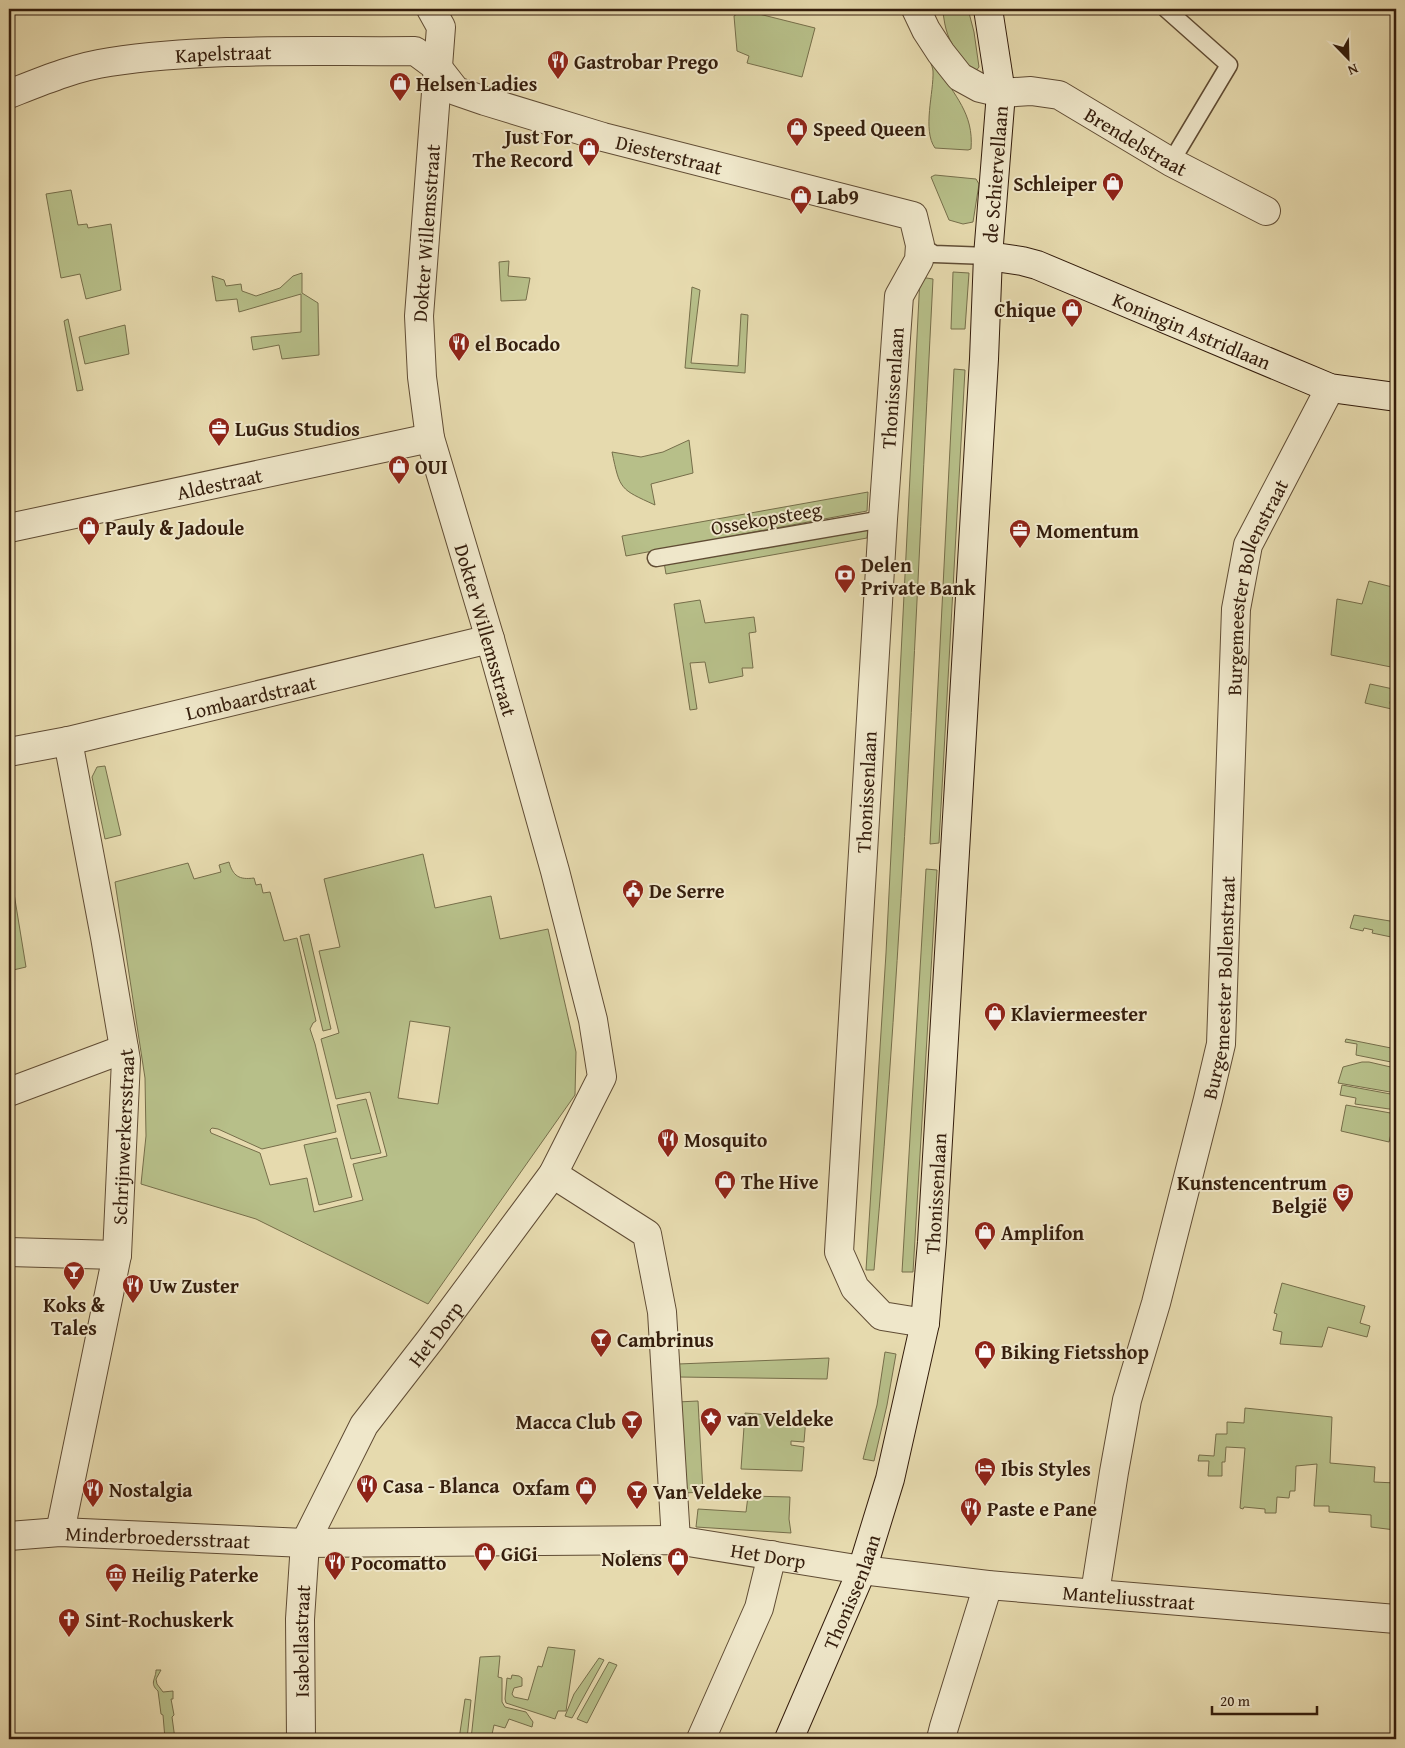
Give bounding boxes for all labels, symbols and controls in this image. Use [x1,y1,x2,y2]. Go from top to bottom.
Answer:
north arrow [1322,32,1372,82]
street label: Kapelstraat [174,37,272,69]
place label: Gastrobar Prego [574,47,719,76]
restaurant icon: Gastrobar Prego [546,49,570,80]
text: N [1344,59,1361,81]
place label: Helsen Ladies [416,69,537,98]
shop icon: Helsen Ladies [388,71,412,102]
street label: Brendelstraat [1080,99,1193,183]
street label: de Schiervellaan [975,105,1014,244]
place label: Speed Queen [813,114,926,143]
shop icon: Speed Queen [785,116,809,147]
place label: Just For The Record [473,122,574,174]
street label: Diesterstraat [613,126,726,181]
shop icon: Just For The Record [577,136,601,167]
street label: Dokter Willemsstraat [404,143,447,323]
place label: Schleiper [1013,169,1097,198]
shop icon: Schleiper [1101,171,1125,202]
place label: Lab9 [817,182,859,211]
shop icon: Lab9 [789,184,813,215]
street label: Koningin Astridlaan [1109,284,1275,376]
place label: Chique [994,295,1056,324]
shop icon: Chique [1060,297,1084,328]
street label: Thonissenlaan [873,326,911,450]
place label: el Bocado [475,329,560,358]
restaurant icon: el Bocado [447,331,471,362]
place label: LuGus Studios [235,414,360,443]
office icon: LuGus Studios [207,416,231,447]
place label: OUI [415,452,448,481]
shop icon: OUI [387,454,411,485]
street label: Aldestraat [174,460,265,506]
street label: Burgemeester Bollenstraat [1219,474,1295,696]
street label: Ossekopsteeg [708,494,824,542]
place label: Pauly & Jadoule [105,513,245,542]
shop icon: Pauly & Jadoule [77,515,101,546]
place label: Momentum [1036,516,1139,545]
office icon: Momentum [1008,518,1032,549]
street label: Dokter Willemsstraat [448,540,524,720]
place label: Delen Private Bank [861,550,976,602]
bank icon: Delen Private Bank [833,563,857,594]
street label: Lombaardstraat [183,667,319,727]
street label: Thonissenlaan [848,730,884,854]
street label: Burgemeester Bollenstraat [1194,875,1241,1102]
place label: De Serre [649,876,725,905]
public building icon: De Serre [621,878,645,909]
place label: Klaviermeester [1011,999,1147,1028]
shop icon: Klaviermeester [983,1001,1007,1032]
street label: Schrijnwerkersstraat [104,1047,141,1225]
place label: Mosquito [684,1125,768,1154]
restaurant icon: Mosquito [656,1127,680,1158]
street label: Thonissenlaan [916,1132,953,1256]
place label: The Hive [741,1167,819,1196]
place label: Kunstencentrum België [1177,1168,1327,1220]
shop icon: The Hive [713,1169,737,1200]
theatre icon: Kunstencentrum België [1331,1182,1355,1213]
place label: Amplifon [1001,1218,1084,1247]
shop icon: Amplifon [973,1220,997,1251]
bar icon: Koks & Tales [62,1260,86,1291]
place label: Uw Zuster [149,1271,239,1300]
restaurant icon: Uw Zuster [121,1273,145,1304]
place label: Koks & Tales [43,1290,106,1342]
street label: Het Dorp [400,1294,469,1372]
place label: Cambrinus [617,1325,714,1354]
bar icon: Cambrinus [589,1327,613,1358]
place label: Biking Fietsshop [1001,1337,1149,1366]
shop icon: Biking Fietsshop [973,1339,997,1370]
place label: van Veldeke [727,1404,834,1433]
place icon: van Veldeke [699,1406,723,1437]
place label: Macca Club [516,1407,616,1436]
bar icon: Macca Club [620,1409,644,1440]
place label: Ibis Styles [1001,1454,1091,1483]
hotel icon: Ibis Styles [973,1456,997,1487]
place label: Casa - Blanca [383,1471,500,1500]
restaurant icon: Casa - Blanca [355,1473,379,1504]
place label: Oxfam [512,1473,570,1502]
place label: Nostalgia [109,1475,193,1504]
shop icon: Oxfam [574,1475,598,1506]
restaurant icon: Nostalgia [81,1477,105,1508]
place label: Van Veldeke [653,1477,762,1506]
bar icon: Van Veldeke [625,1479,649,1510]
place label: Paste e Pane [987,1494,1097,1523]
restaurant icon: Paste e Pane [959,1496,983,1527]
street label: Minderbroedersstraat [65,1518,251,1555]
street label: Thonissenlaan [815,1531,887,1654]
street label: Het Dorp [729,1535,808,1575]
place label: GiGi [501,1539,538,1568]
shop icon: GiGi [473,1541,497,1572]
place label: Nolens [602,1544,662,1573]
shop icon: Nolens [666,1546,690,1577]
place label: Pocomatto [351,1548,447,1577]
restaurant icon: Pocomatto [323,1550,347,1581]
place label: Heilig Paterke [132,1560,259,1589]
museum icon: Heilig Paterke [104,1562,128,1593]
street label: Manteliusstraat [1062,1577,1196,1617]
street label: Isabellastraat [285,1584,317,1698]
place label: Sint-Rochuskerk [85,1605,234,1634]
church icon: Sint-Rochuskerk [57,1607,81,1638]
scale bar [1212,1683,1318,1715]
text: 20 m [1220,1690,1251,1711]

